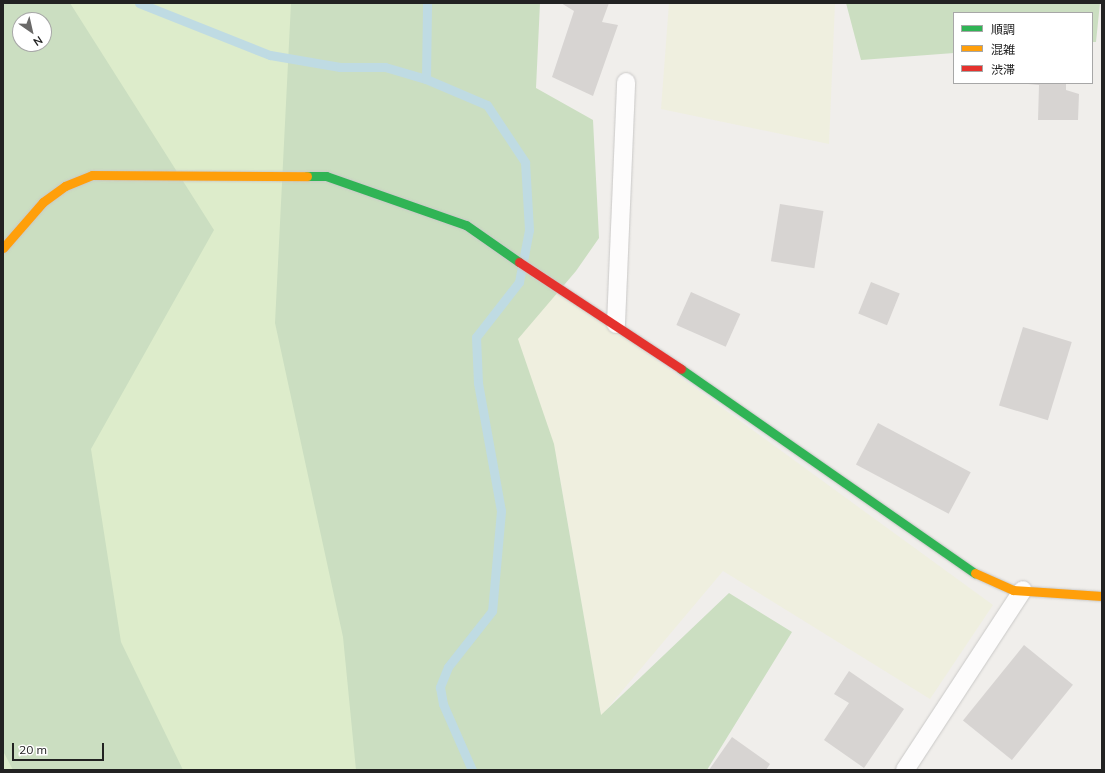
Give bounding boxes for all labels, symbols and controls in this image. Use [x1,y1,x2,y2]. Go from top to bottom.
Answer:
north arrow [12,12,52,52]
legend [953,12,1093,84]
text: 順調 [991,22,1015,37]
text: N [31,33,46,49]
text: 混雑 [991,42,1015,57]
text: 渋滞 [991,62,1015,77]
scale bar [14,735,106,761]
text: 20 m [19,742,47,757]

